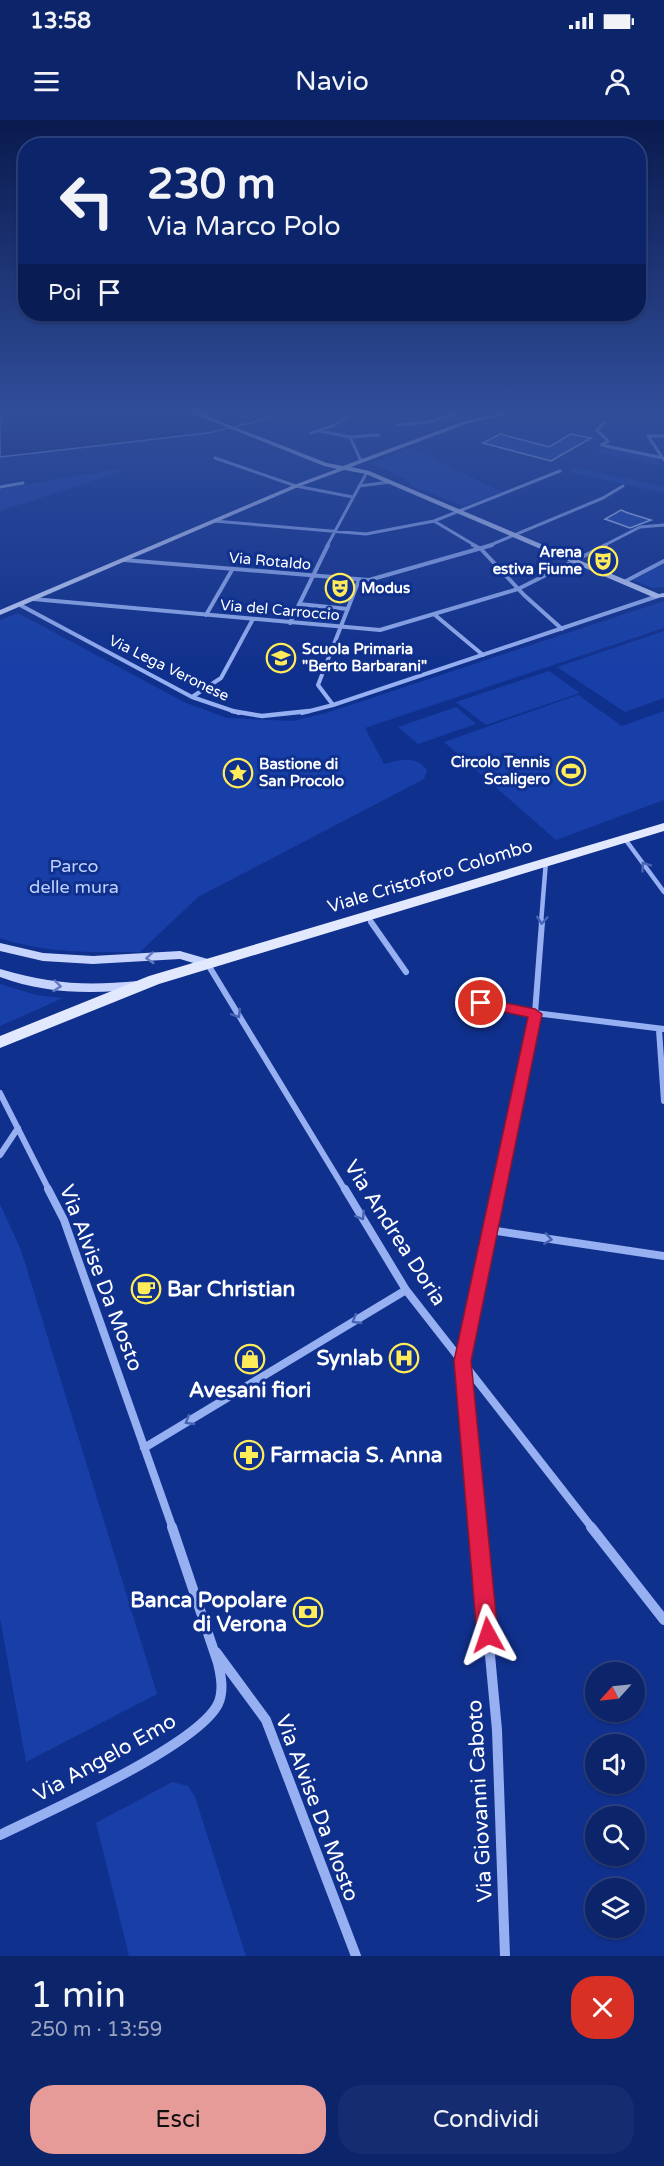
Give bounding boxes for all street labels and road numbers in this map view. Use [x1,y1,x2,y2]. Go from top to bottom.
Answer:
street label: Via Rotaldo [228,548,312,574]
street label: Via del Carroccio [219,596,341,624]
street label: Via Lega Veronese [106,631,232,705]
street label: Viale Cristoforo Colombo [325,834,535,918]
street label: Via Andrea Doria [339,1156,451,1310]
street label: Via Alvise Da Mosto [54,1181,148,1375]
street label: Via Giovanni Caboto [462,1699,498,1903]
street label: Via Angelo Emo [29,1709,181,1807]
street label: Via Alvise Da Mosto [270,1711,364,1905]

